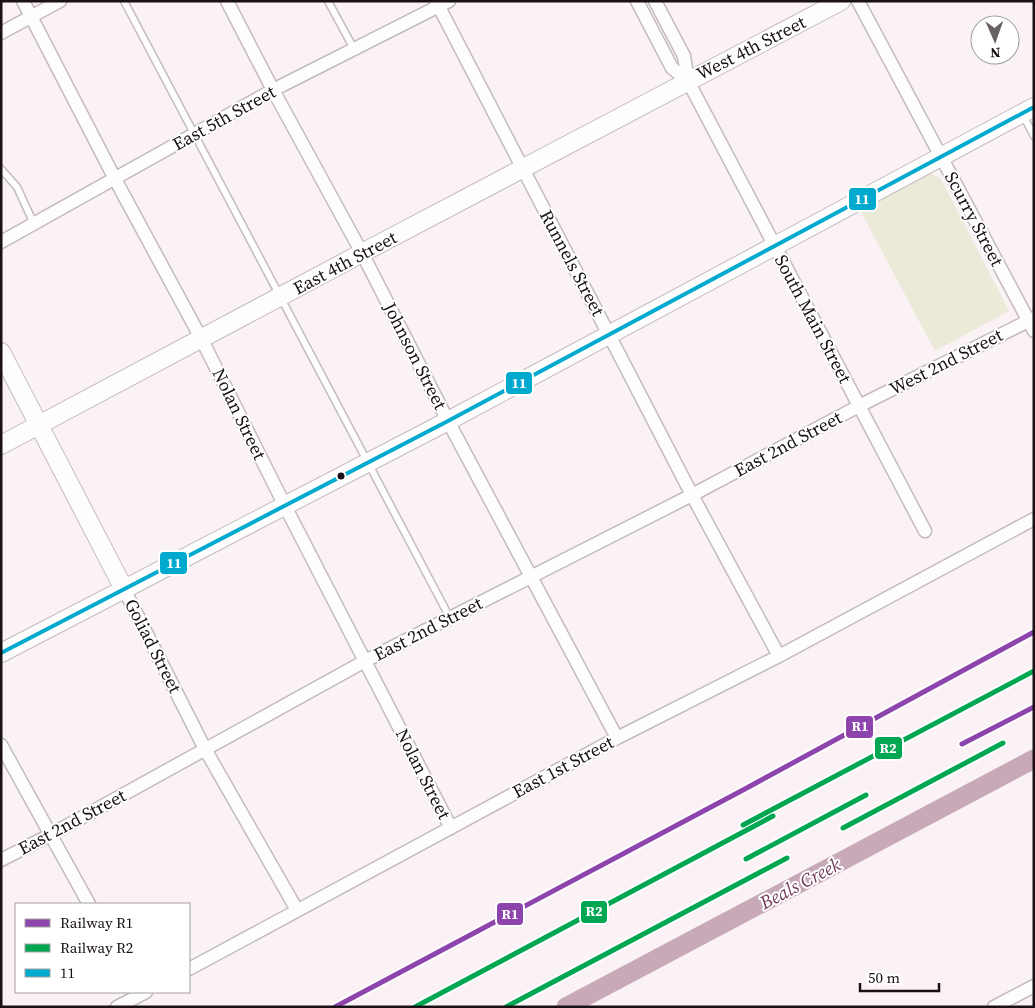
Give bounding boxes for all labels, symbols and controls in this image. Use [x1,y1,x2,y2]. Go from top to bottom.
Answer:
street label: West 4th Street [692,9,810,86]
north arrow [970,15,1020,65]
text: N [990,43,1001,63]
street label: East 5th Street [168,79,280,156]
street label: Scurry Street [939,167,1010,271]
line badge: 11 [848,187,877,211]
text: 11 [854,189,870,209]
street label: Runnels Street [534,205,611,320]
street label: East 4th Street [288,225,401,300]
street label: South Main Street [769,250,858,388]
street label: Johnson Street [377,297,453,414]
street label: West 2nd Street [885,322,1007,401]
street label: Nolan Street [207,364,272,464]
line badge: 11 [505,371,533,395]
text: 11 [511,373,527,393]
street label: East 2nd Street [729,405,846,482]
unlabelled marker [336,471,346,481]
line badge: 11 [159,551,188,575]
text: 11 [166,553,182,573]
street label: East 2nd Street [369,590,486,667]
street label: Goliad Street [119,594,188,697]
line badge: R1 [845,715,874,739]
text: R1 [851,716,869,736]
street label: Nolan Street [390,724,457,824]
street label: East 1st Street [508,729,618,804]
line badge: R2 [874,736,903,760]
text: R2 [879,738,897,758]
street label: East 2nd Street [13,783,130,860]
water label: Beals Creek [754,851,845,916]
line badge: R2 [580,900,608,924]
text: R2 [585,901,603,921]
line badge: R1 [496,902,524,926]
legend [15,903,190,993]
text: R1 [501,904,519,924]
text: Railway R1 [60,912,133,933]
text: Railway R2 [60,937,133,958]
scale bar [860,960,939,992]
text: 11 [60,962,75,983]
text: 50 m [868,967,900,988]

